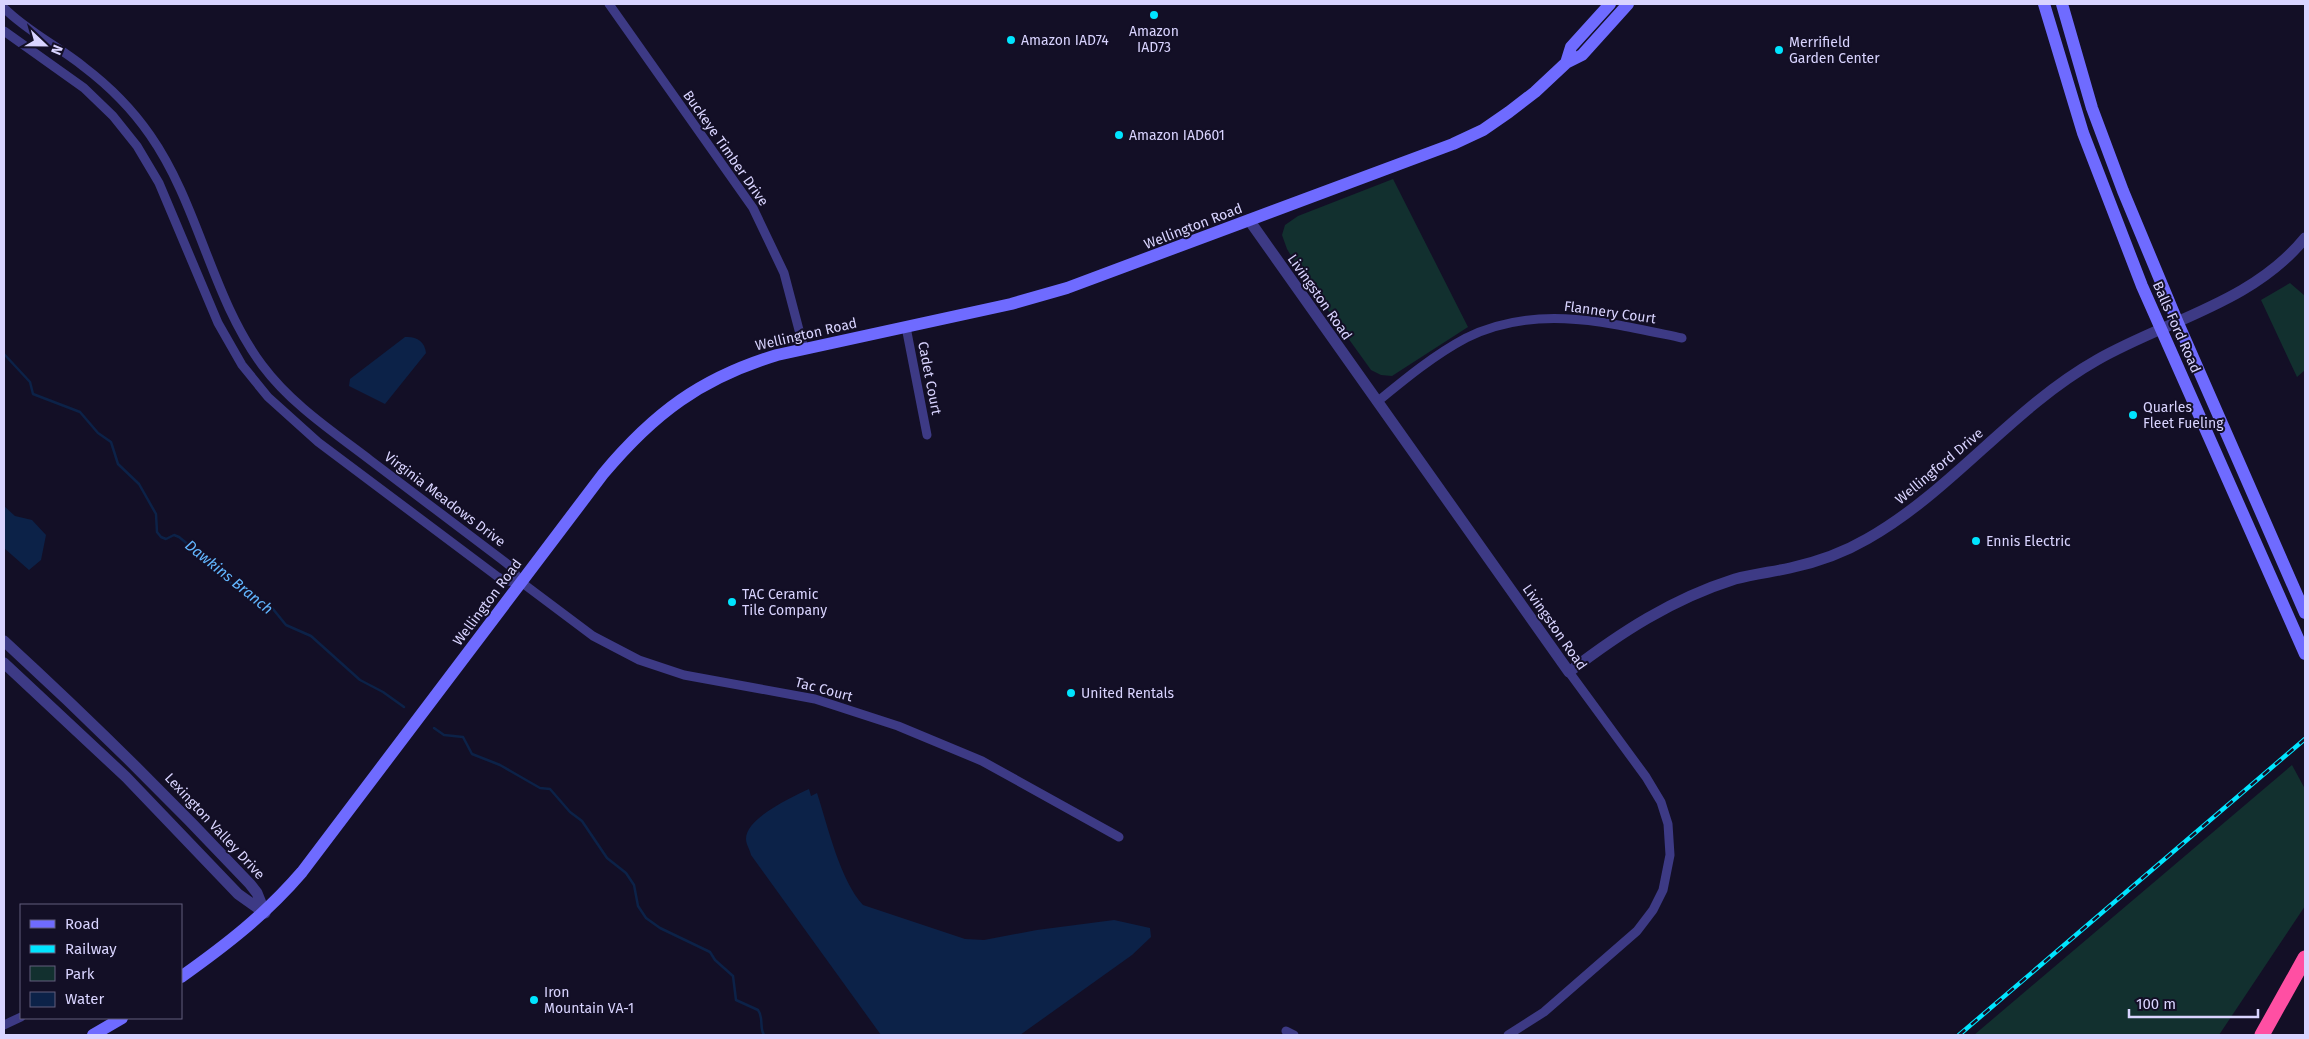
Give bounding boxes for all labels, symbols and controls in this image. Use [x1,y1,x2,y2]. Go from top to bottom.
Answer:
marker: Amazon IAD73 [1148,9,1160,21]
north arrow [20,20,70,70]
place label: Amazon IAD73 [1129,23,1179,56]
place label: Amazon IAD74 [1021,32,1109,49]
marker: Amazon IAD74 [1005,34,1017,46]
place label: Merrifield Garden Center [1789,34,1880,67]
text: N [47,42,66,57]
marker: Merrifield Garden Center [1773,44,1785,56]
street label: Buckeye Timber Drive [679,87,772,209]
place label: Amazon IAD601 [1129,127,1225,144]
marker: Amazon IAD601 [1113,129,1125,141]
street label: Wellington Road [1142,200,1245,253]
street label: Livingston Road [1284,251,1355,343]
street label: Balls Ford Road [2149,279,2204,376]
street label: Flannery Court [1563,298,1658,327]
street label: Wellington Road [754,315,859,354]
street label: Cadet Court [914,340,945,417]
place label: Quarles Fleet Fueling [2143,399,2224,432]
marker: Quarles Fleet Fueling [2127,409,2139,421]
street label: Wellingford Drive [1892,425,1987,508]
street label: Virginia Meadows Drive [381,448,509,551]
place label: Ennis Electric [1986,533,2071,550]
marker: Ennis Electric [1970,535,1982,547]
water label: Dawkins Branch [181,536,277,618]
street label: Wellington Road [449,556,525,649]
street label: Livingston Road [1519,581,1590,673]
place label: TAC Ceramic Tile Company [742,586,827,619]
marker: TAC Ceramic Tile Company [726,596,738,608]
street label: Tac Court [793,674,855,706]
place label: United Rentals [1081,685,1175,702]
marker: United Rentals [1065,687,1077,699]
street label: Lexington Valley Drive [161,770,268,883]
legend [20,904,182,1019]
text: Road [65,915,100,933]
text: Railway [65,940,117,958]
text: Park [65,965,95,983]
place label: Iron Mountain VA-1 [544,984,634,1017]
scale bar [2129,986,2258,1018]
text: Water [65,990,104,1008]
marker: Iron Mountain VA-1 [528,994,540,1006]
text: 100 m [2136,995,2176,1013]

